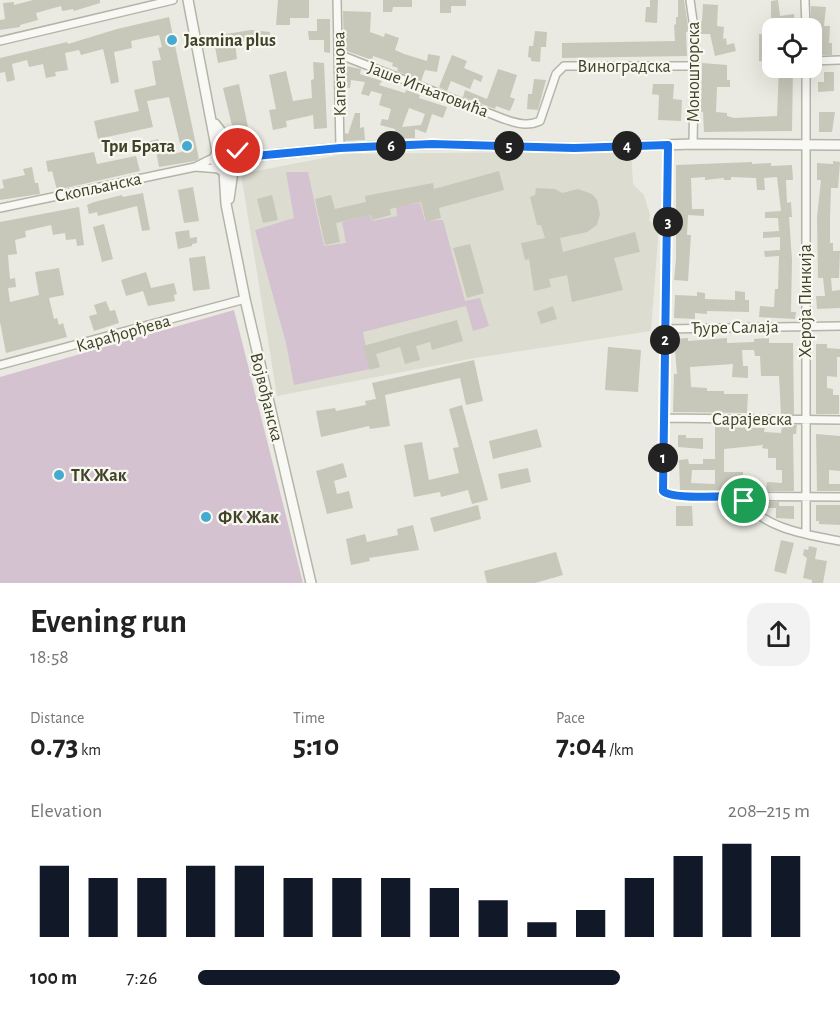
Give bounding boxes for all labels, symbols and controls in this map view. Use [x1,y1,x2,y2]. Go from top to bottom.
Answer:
map controls [762,18,822,78]
button: locate [762,18,822,78]
street label: Моношторска [685,22,703,123]
street label: Капетанова [330,31,350,117]
place label: Jasmina plus [184,32,276,50]
marker: Jasmina plus [165,33,179,47]
street label: Виноградска [577,58,671,76]
street label: Јаше Игњатовића [365,59,491,121]
pin [212,125,263,176]
pin: 6 [376,131,406,161]
pin: 5 [494,131,524,161]
pin: 4 [612,131,642,161]
icon: check [221,134,254,167]
place label: Три Брата [101,138,175,156]
text: 6 [387,138,395,154]
text: 5 [506,138,512,154]
text: 4 [623,138,631,154]
marker: Три Брата [180,139,194,153]
street label: Скопљанска [53,170,143,206]
pin: 3 [653,207,683,237]
text: 3 [665,214,671,230]
street label: Хероја Пинкија [797,244,815,358]
street label: Карађорђева [74,312,172,356]
street label: Ђуре Салаја [691,318,779,338]
pin: 2 [650,325,680,355]
text: 2 [661,332,669,348]
street label: Војвођанска [246,351,286,444]
street label: Сарајевска [712,411,792,429]
pin: 1 [648,443,678,473]
text: 1 [660,450,666,466]
place label: ТК Жак [71,467,127,485]
marker: ТК Жак [52,468,66,482]
pin [718,475,769,526]
icon: arrive [727,484,760,517]
place label: ФК Жак [218,509,279,527]
marker: ФК Жак [199,510,213,524]
button: share [747,603,810,666]
text: Evening run [30,606,187,639]
text: 18:58 [30,647,69,667]
text: Distance [30,710,84,726]
text: Time [293,710,325,726]
text: Pace [556,710,585,726]
text: 0.73 [30,731,78,761]
text: 5:10 [293,731,339,761]
text: 7:04 [556,731,607,761]
text: km [78,742,101,758]
text: /km [607,742,634,758]
text: Elevation [30,801,102,821]
text: 208–215 m [728,801,810,821]
text: 100 m [30,968,77,988]
text: 7:26 [126,968,157,988]

